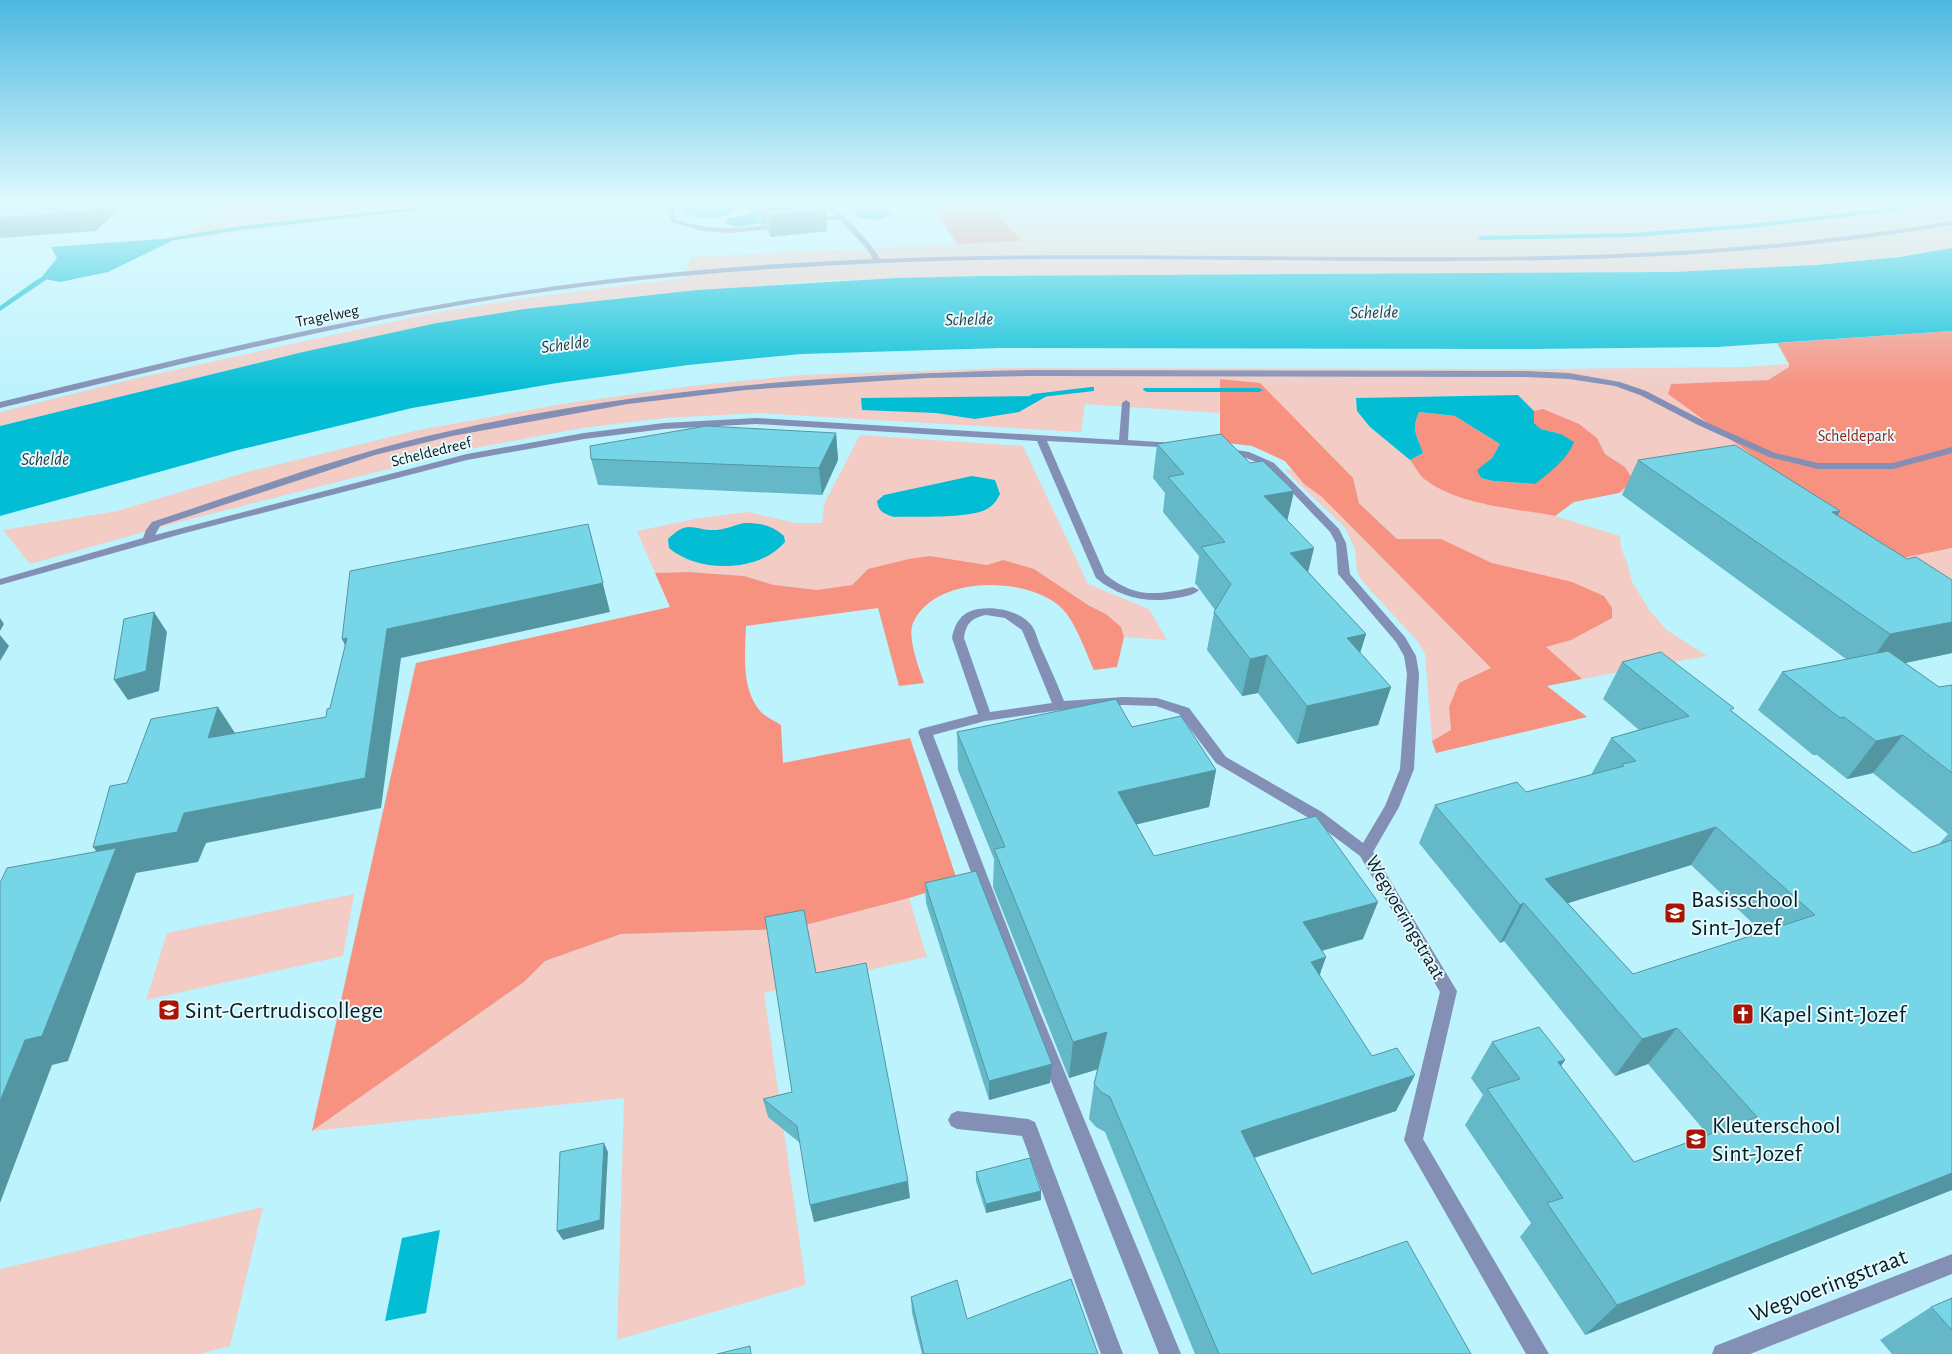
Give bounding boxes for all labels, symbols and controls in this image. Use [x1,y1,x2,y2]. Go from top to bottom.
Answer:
street label: Tragelweg [294,302,360,330]
water label: Schelde [1350,304,1398,322]
water label: Schelde [945,311,993,329]
water label: Schelde [540,333,590,357]
park label: Scheldepark [1818,428,1895,444]
street label: Scheldedreef [390,434,474,470]
water label: Schelde [21,451,69,469]
street label: Wegvoeringstraat [1362,852,1449,983]
place label: Basisschool Sint-Jozef [1691,888,1799,940]
school or university icon: Basisschool Sint-Jozef [1663,901,1687,925]
school or university icon: Sint-Gertrudiscollege [157,998,181,1022]
place label: Sint-Gertrudiscollege [185,999,383,1023]
church icon: Kapel Sint-Jozef [1731,1002,1755,1026]
place label: Kapel Sint-Jozef [1759,1003,1908,1027]
place label: Kleuterschool Sint-Jozef [1712,1114,1841,1166]
school or university icon: Kleuterschool Sint-Jozef [1684,1127,1708,1151]
street label: Wegvoeringstraat [1746,1245,1911,1327]

